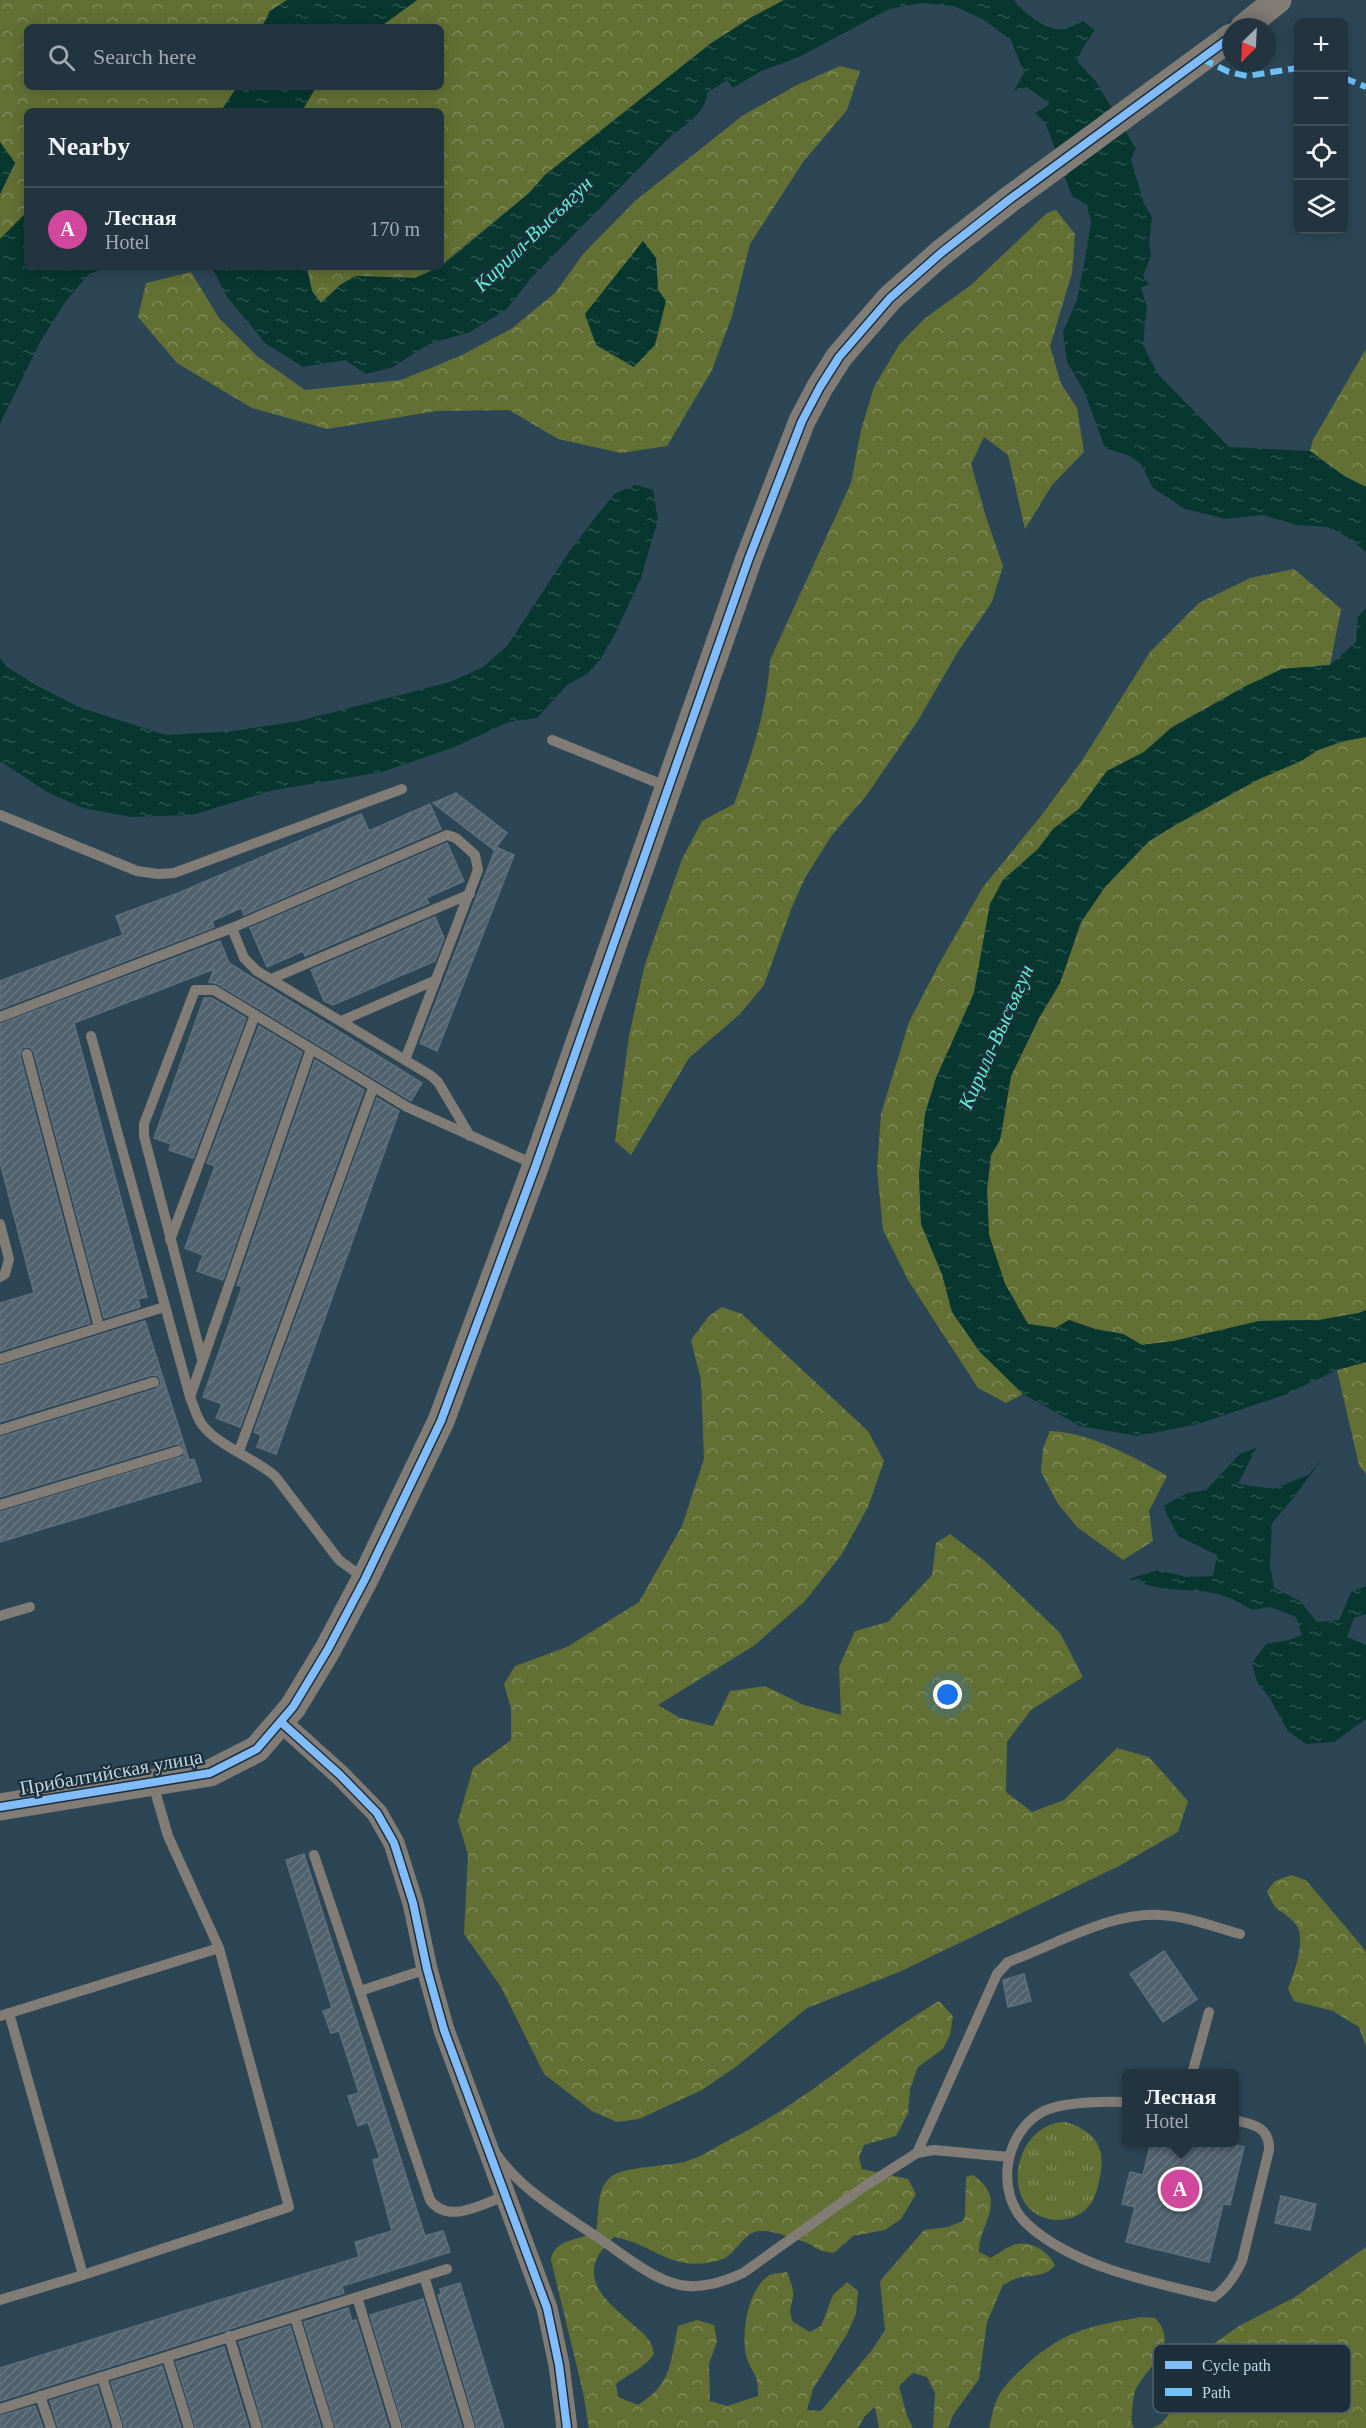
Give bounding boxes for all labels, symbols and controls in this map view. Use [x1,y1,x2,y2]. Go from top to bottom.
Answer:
north arrow [1222,18,1276,72]
map controls [1294,18,1348,234]
button: + [1294,18,1348,72]
search box [24,24,444,90]
icon: search [45,41,78,74]
text: Search here [93,44,196,69]
button: − [1294,72,1348,126]
button: locate [1294,126,1348,180]
text: Nearby [48,132,130,161]
water label: Кирилл-Высъягун [468,171,597,297]
button: layers [1294,180,1348,234]
text: Лесная [105,205,177,230]
text: A [60,218,75,240]
text: 170 m [369,218,420,240]
text: Hotel [105,231,149,253]
water label: Кирилл-Высъягун [953,961,1039,1114]
your location [933,1680,962,1709]
street label: Прибалтийская улица [18,1745,204,1800]
popup [1122,2069,1239,2147]
text: Лесная [1145,2084,1216,2109]
text: Hotel [1145,2110,1189,2132]
pin: A [1160,2166,1200,2212]
legend [1153,2344,1351,2413]
text: Cycle path [1202,2357,1271,2375]
text: Path [1202,2384,1230,2401]

